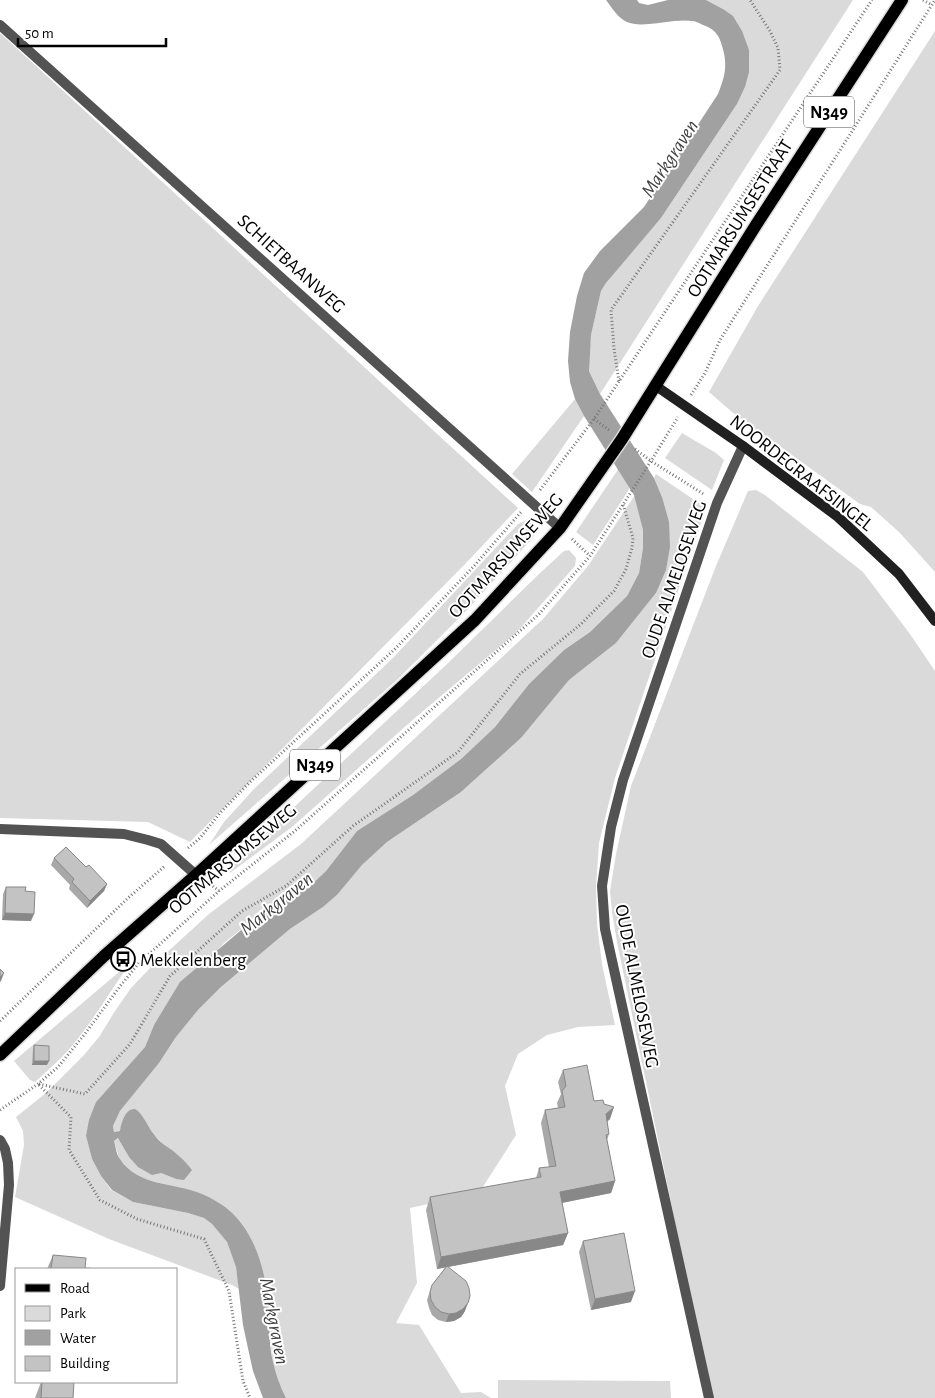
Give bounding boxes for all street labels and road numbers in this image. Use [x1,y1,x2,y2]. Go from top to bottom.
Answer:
road number: N349 [804,96,854,128]
street label: OOTMARSUMSESTRAAT [684,137,797,301]
street label: SCHIETBAANWEG [234,211,348,317]
street label: NOORDEGRAAFSINGEL [726,412,876,535]
street label: OOTMARSUMSEWEG [445,490,567,622]
street label: OUDE ALMELOSEWEG [638,498,710,661]
road number: N349 [290,750,340,780]
street label: OOTMARSUMSEWEG [165,800,301,918]
street label: OUDE ALMELOSEWEG [611,903,662,1070]

